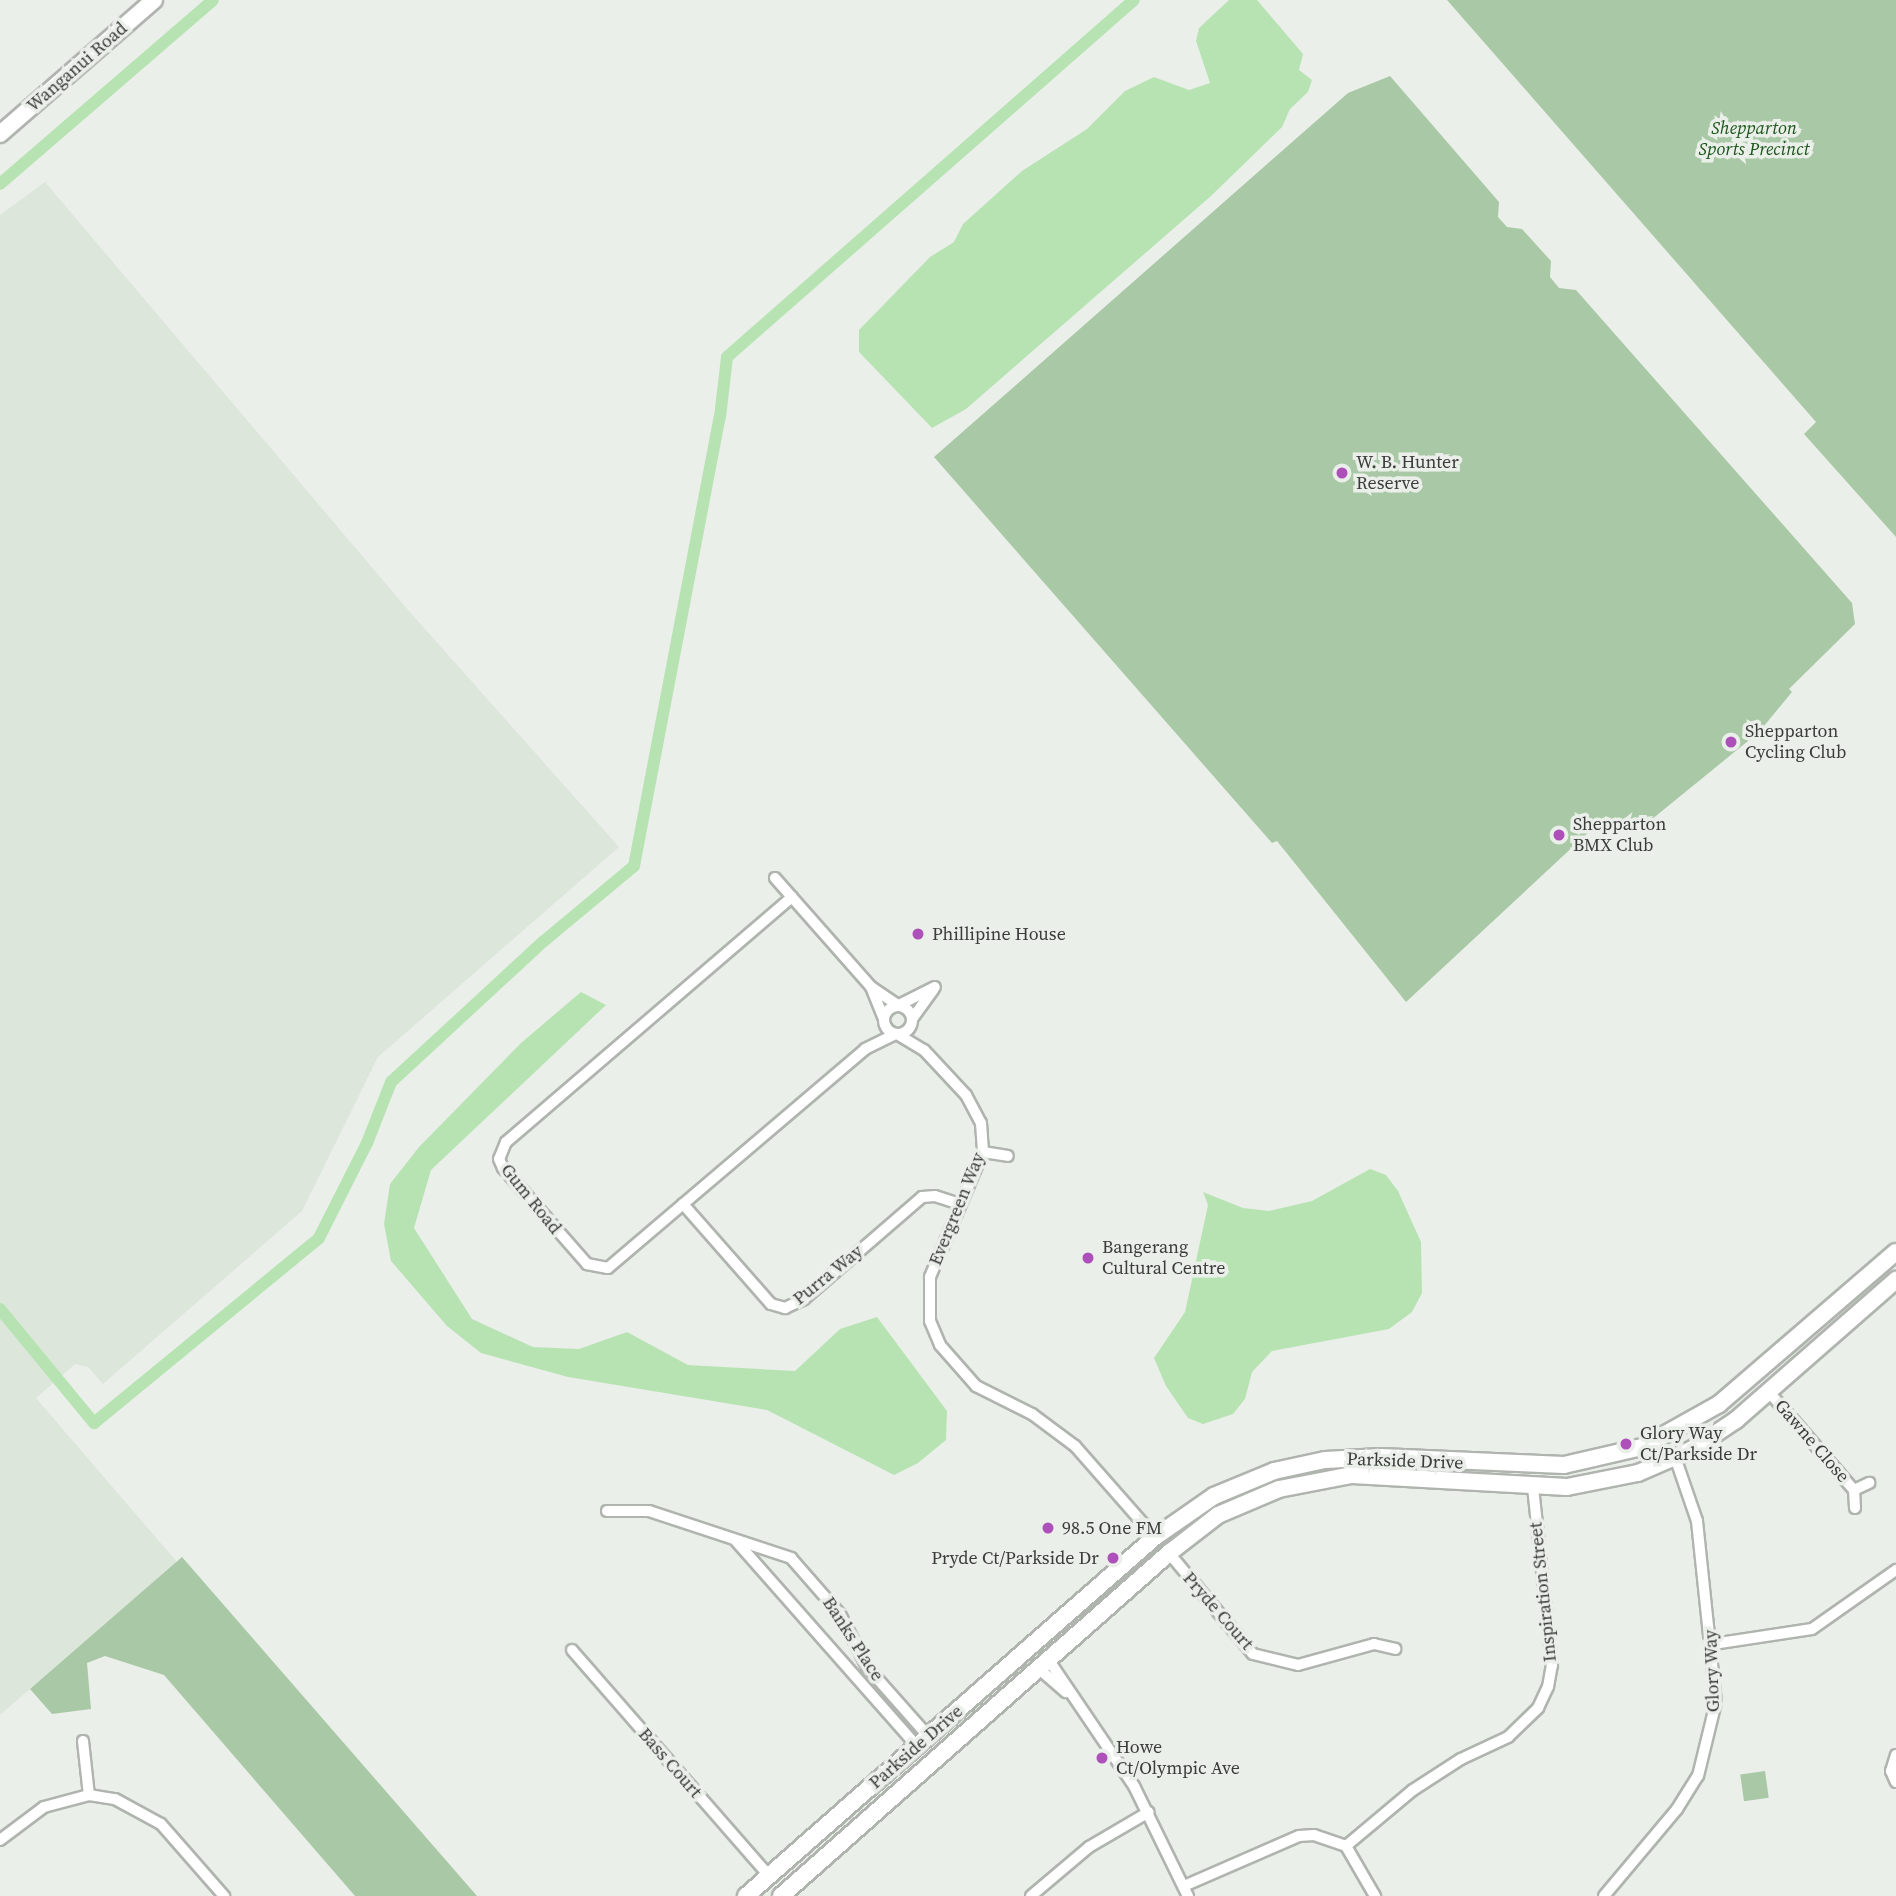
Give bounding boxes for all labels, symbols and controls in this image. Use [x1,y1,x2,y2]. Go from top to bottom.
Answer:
street label: Wanganui Road [22,18,132,116]
park label: Shepparton Sports Precinct [1699,118,1809,160]
place label: W. B. Hunter Reserve [1356,452,1459,494]
marker: W. B. Hunter Reserve [1334,465,1350,481]
place label: Shepparton Cycling Club [1745,721,1846,764]
marker: Shepparton Cycling Club [1723,734,1739,750]
place label: Shepparton BMX Club [1573,814,1666,856]
marker: Shepparton BMX Club [1551,827,1567,843]
place label: Phillipine House [932,923,1066,945]
marker: Phillipine House [910,926,926,942]
street label: Evergreen Way [924,1149,990,1269]
street label: Gum Road [496,1160,566,1238]
place label: Bangerang Cultural Centre [1102,1237,1225,1280]
street label: Purra Way [789,1240,867,1310]
marker: Bangerang Cultural Centre [1080,1250,1096,1266]
street label: Gawne Close [1770,1395,1854,1487]
place label: Glory Way Ct/Parkside Dr [1640,1423,1757,1466]
marker: Glory Way Ct/Parkside Dr [1618,1436,1634,1452]
street label: Parkside Drive [1346,1448,1464,1474]
place label: 98.5 One FM [1062,1517,1162,1539]
marker: 98.5 One FM [1040,1520,1056,1536]
street label: Inspiration Street [1525,1521,1561,1663]
place label: Pryde Ct/Parkside Dr [931,1547,1099,1569]
marker: Pryde Ct/Parkside Dr [1105,1550,1121,1566]
street label: Pryde Court [1178,1568,1258,1654]
street label: Banks Place [818,1593,888,1685]
street label: Glory Way [1700,1629,1724,1713]
street label: Parkside Drive [865,1700,967,1794]
street label: Bass Court [634,1724,706,1802]
place label: Howe Ct/Olympic Ave [1116,1737,1240,1780]
marker: Howe Ct/Olympic Ave [1094,1750,1110,1766]

